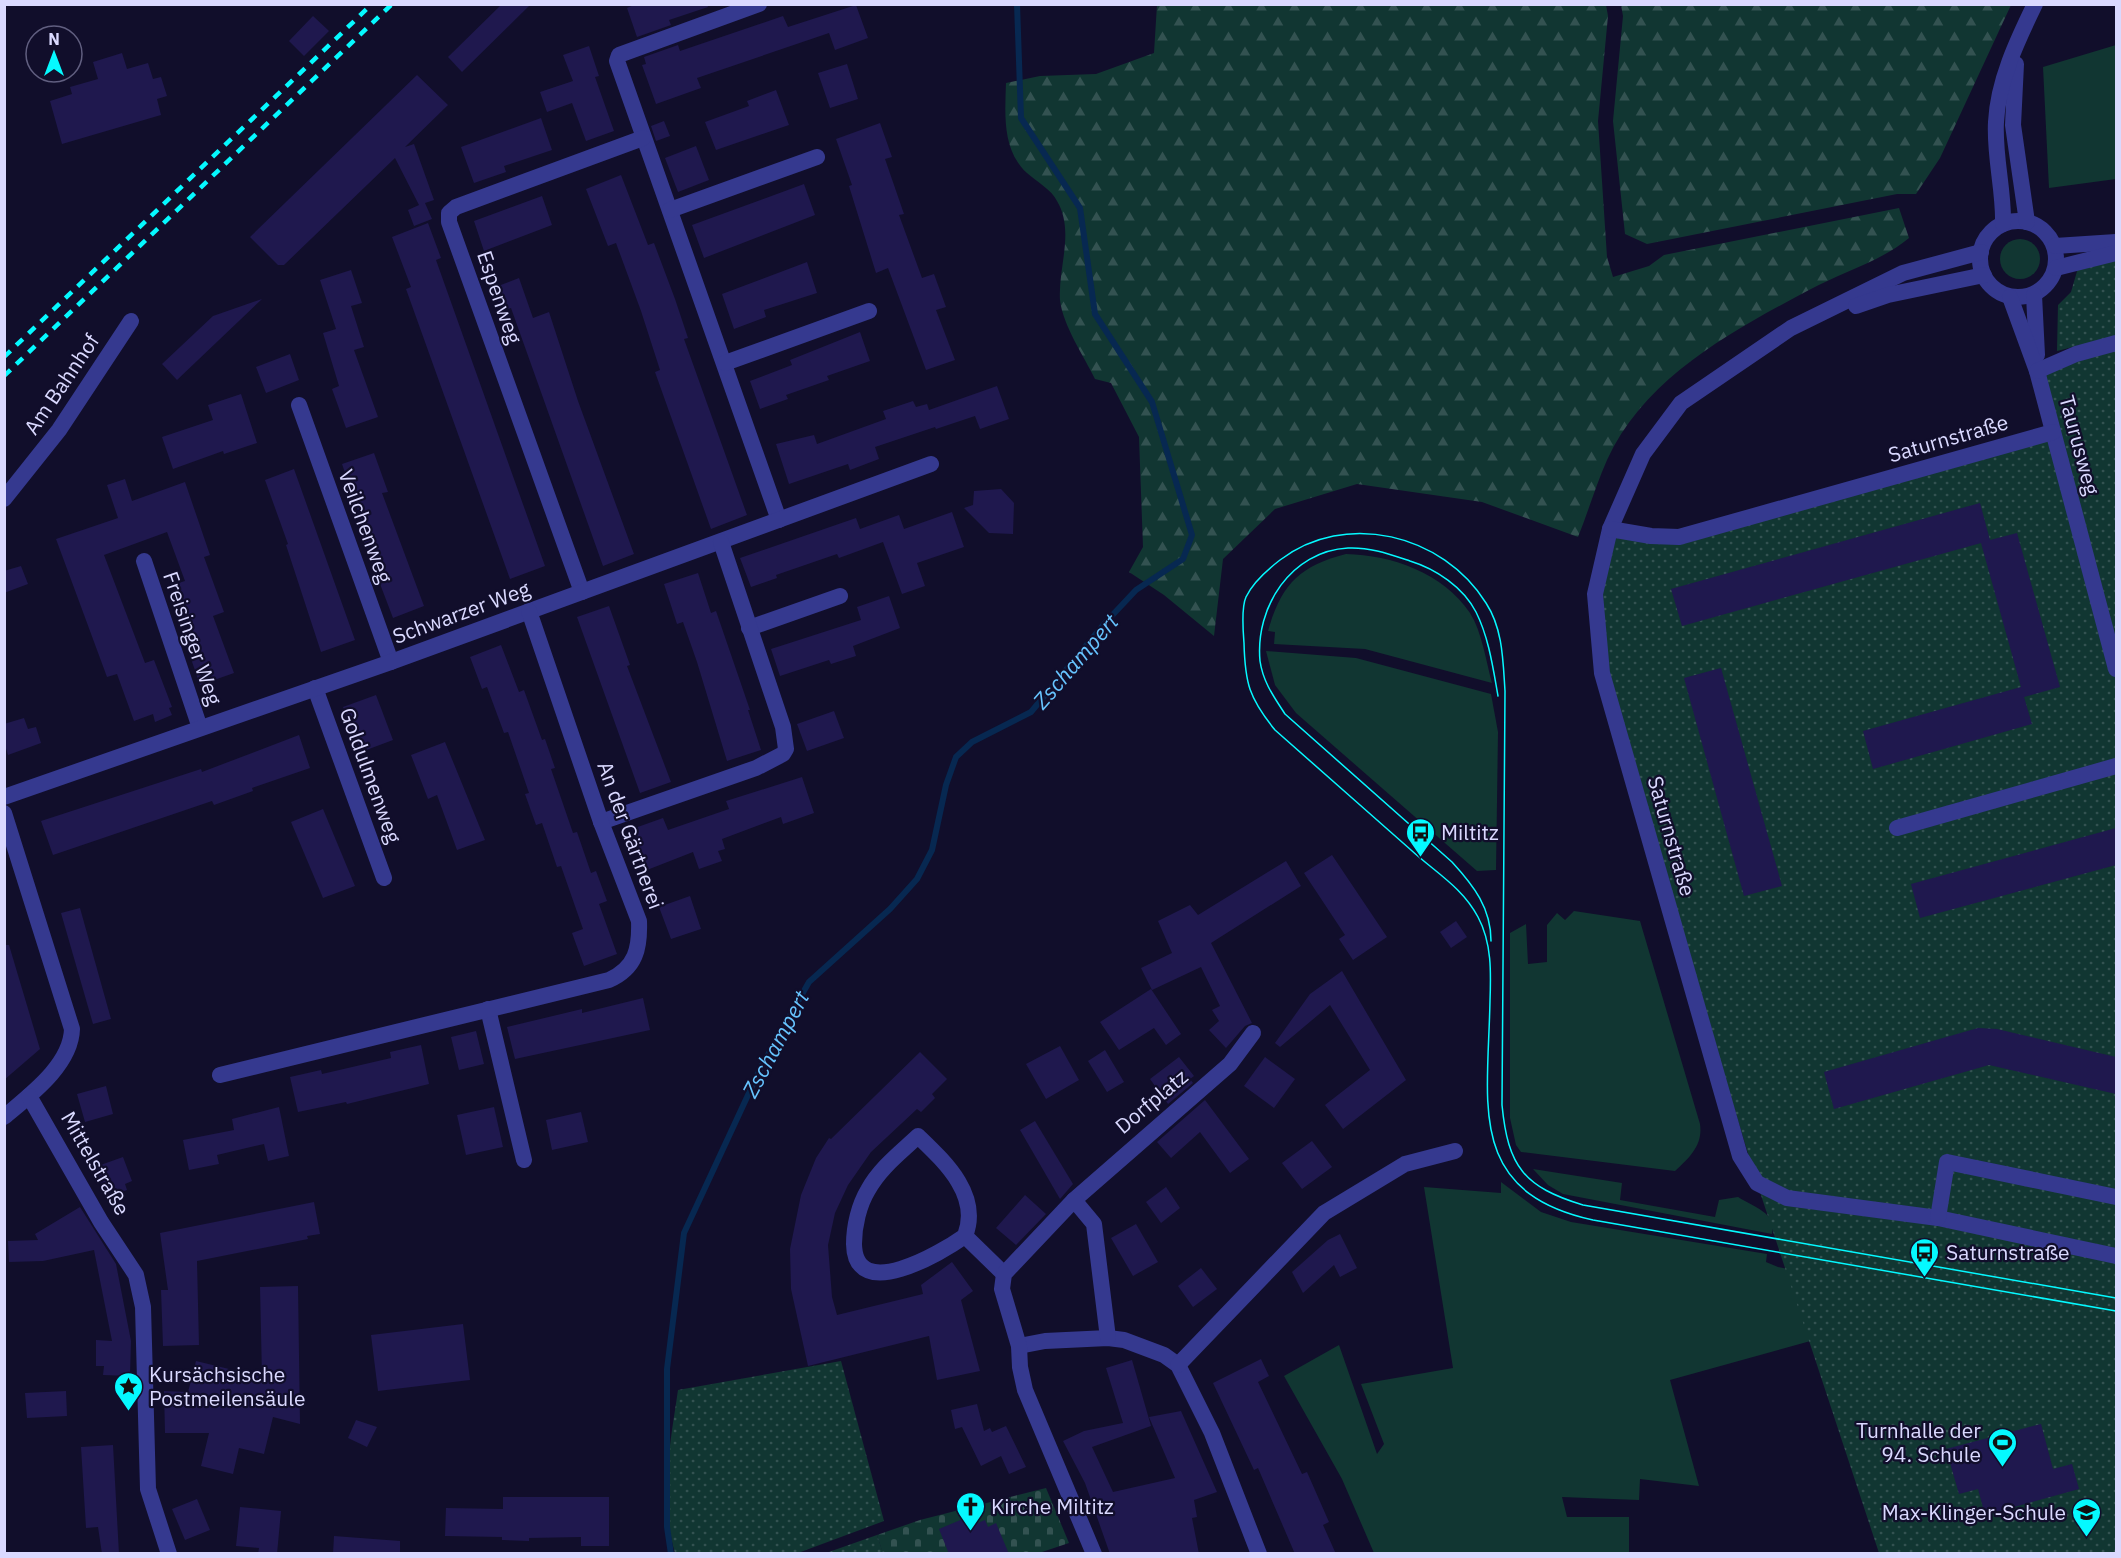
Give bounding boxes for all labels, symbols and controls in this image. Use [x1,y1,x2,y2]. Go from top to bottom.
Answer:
north arrow [24,24,84,84]
text: N [48,29,60,49]
street label: Espenweg [471,247,529,347]
street label: Am Bahnhof [17,328,105,440]
street label: Taurusweg [2053,392,2107,498]
street label: Saturnstraße [1885,408,2011,468]
street label: Veilchenweg [332,465,400,587]
street label: Freisinger Weg [157,568,229,708]
street label: Schwarzer Weg [388,574,534,650]
water label: Zschampert [1025,607,1125,715]
street label: Goldulmenweg [334,703,408,847]
street label: An der Gärtnerei [591,757,671,913]
street label: Saturnstraße [1642,773,1702,899]
bus stop icon: Miltitz [1404,816,1436,858]
place label: Miltitz [1441,818,1499,846]
water label: Zschampert [734,985,816,1103]
street label: Dorfplatz [1109,1062,1193,1140]
street label: Mittelstraße [55,1106,137,1220]
bus stop icon: Saturnstraße [1909,1236,1941,1278]
place label: Saturnstraße [1946,1238,2070,1266]
place label: Kursächsische Postmeilensäule [149,1360,305,1412]
place icon: Kursächsische Postmeilensäule [112,1370,144,1412]
place label: Turnhalle der 94. Schule [1856,1416,1981,1468]
sports icon: Turnhalle der 94. Schule [1986,1426,2018,1468]
church icon: Kirche Miltitz [954,1490,986,1532]
place label: Kirche Miltitz [991,1492,1114,1520]
school or university icon: Max-Klinger-Schule [2071,1496,2103,1538]
place label: Max-Klinger-Schule [1882,1498,2066,1526]

